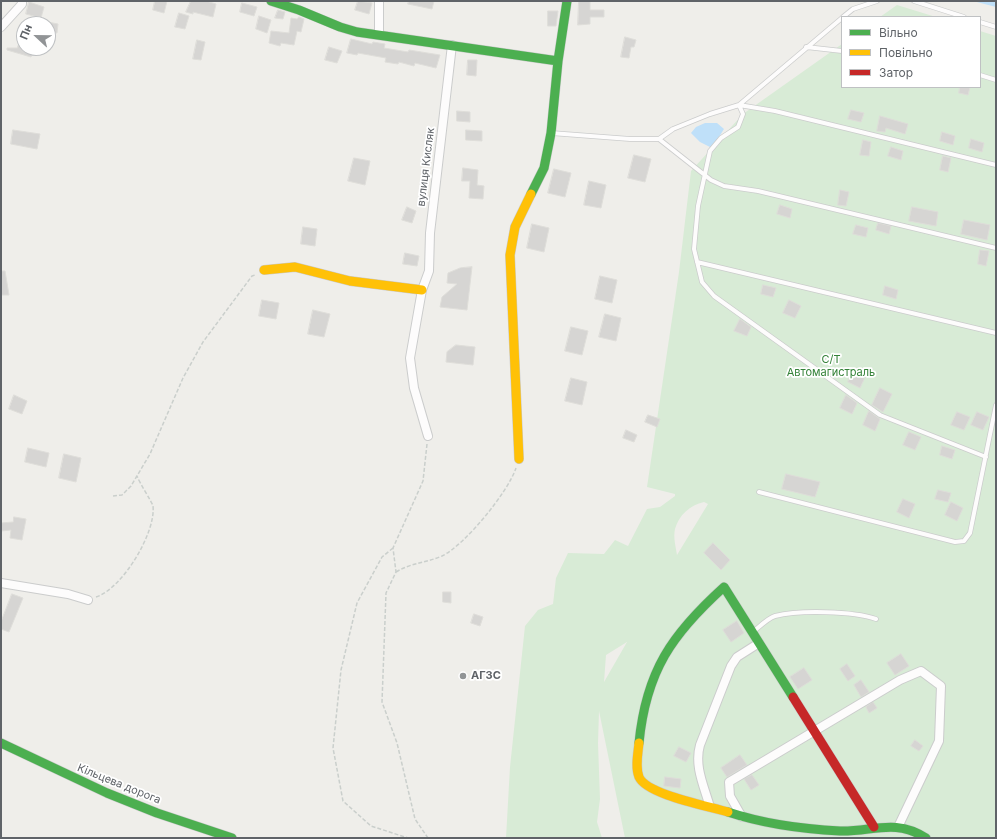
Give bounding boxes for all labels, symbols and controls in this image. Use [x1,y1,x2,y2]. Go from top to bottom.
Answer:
north arrow [16,16,56,56]
legend [841,16,981,88]
text: Пн [16,22,35,41]
text: Вільно [879,25,918,40]
text: Повільно [879,45,933,60]
text: Затор [879,65,913,80]
street label: вулиця Кисляк [415,127,437,207]
park label: С/Т Автомагистраль [787,353,875,379]
place label: АГЗС [471,669,501,683]
marker: АГЗС [458,671,468,681]
street label: Кільцева дорога [75,761,163,807]

